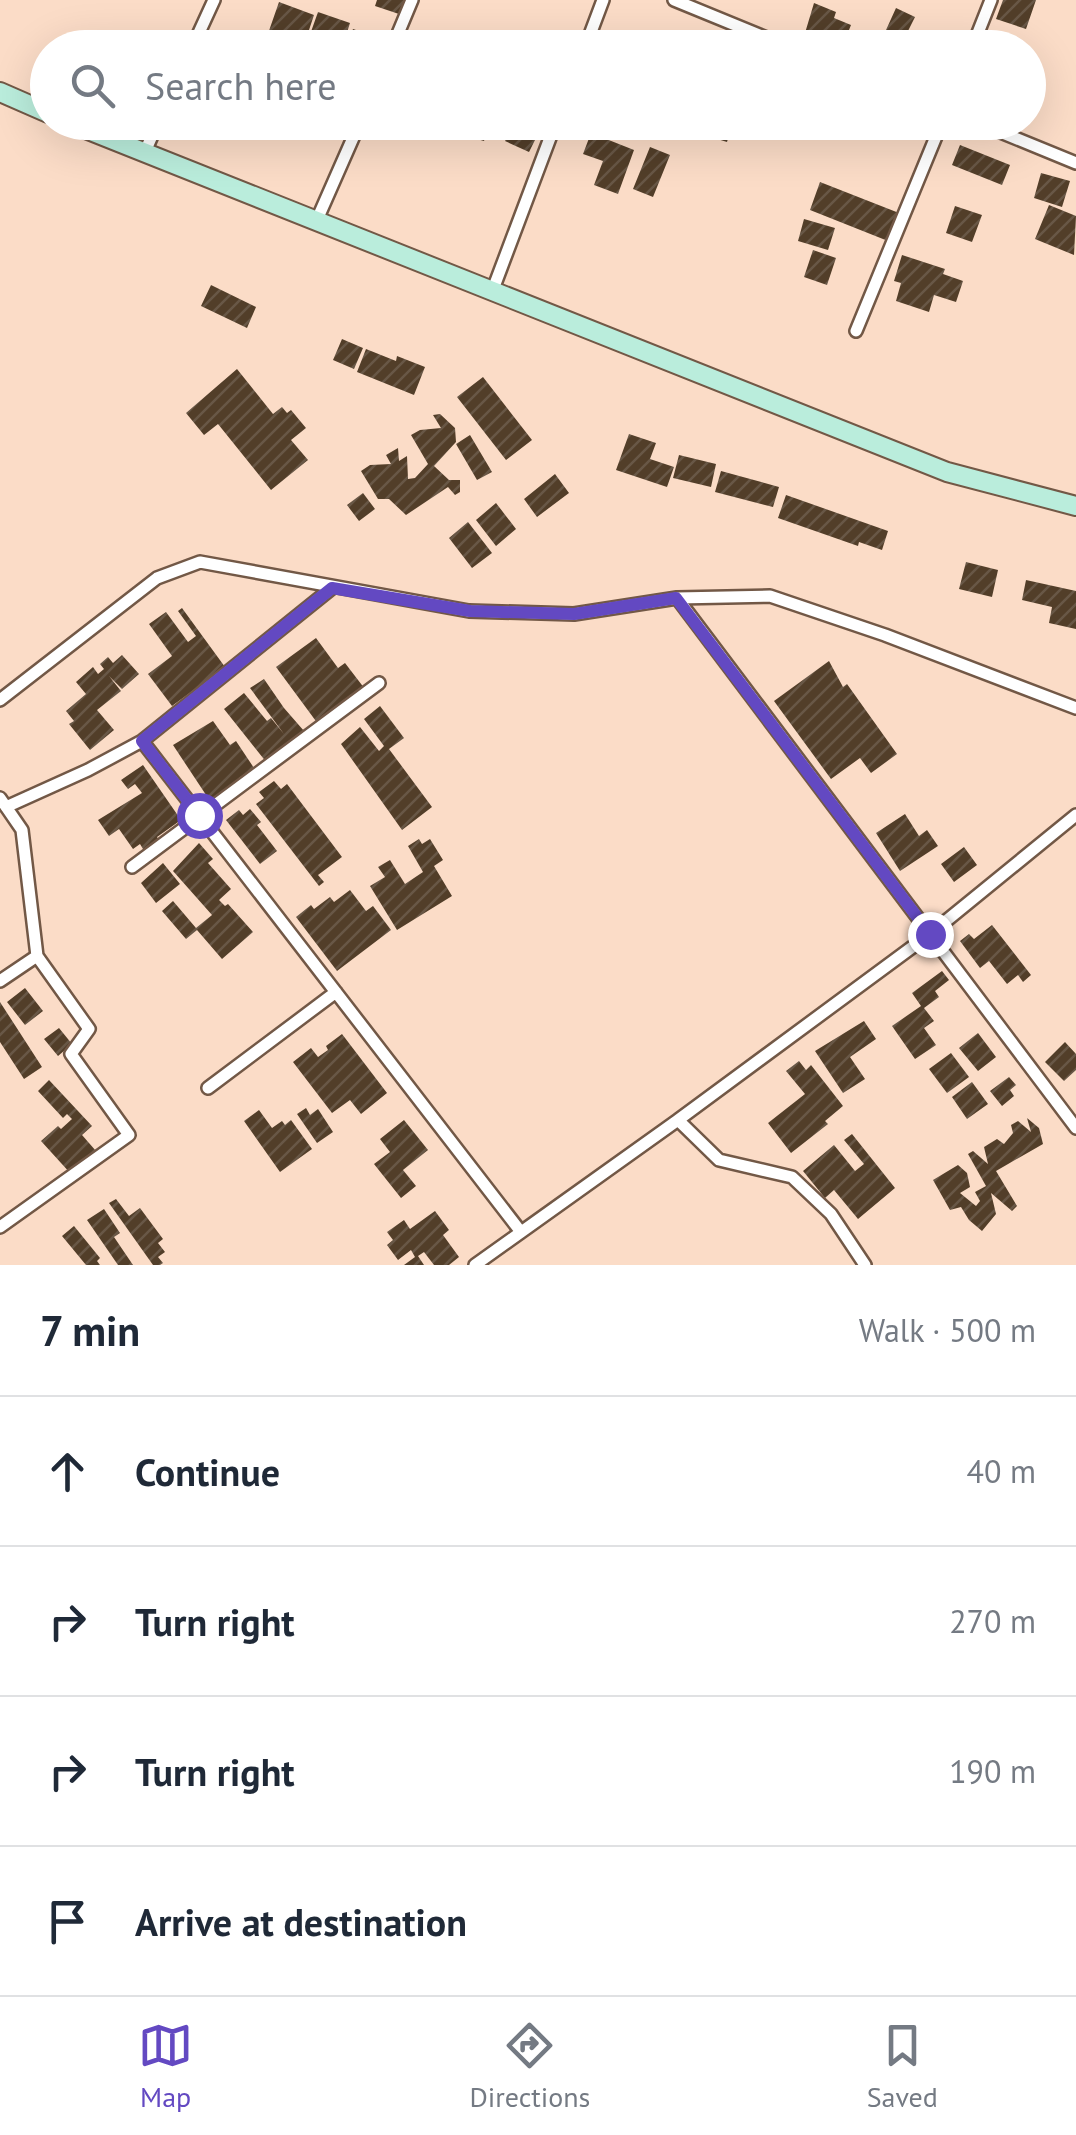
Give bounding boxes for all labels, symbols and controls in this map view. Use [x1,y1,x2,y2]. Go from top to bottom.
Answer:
search box [30,30,1046,140]
icon: search [65,58,120,113]
text: Search here [145,61,337,110]
route start [177,793,223,839]
route end [908,912,954,958]
text: 7 min [40,1303,140,1358]
text: Walk · 500 m [859,1309,1036,1351]
icon: ahead [40,1444,95,1499]
text: Continue [135,1447,280,1496]
text: 40 m [967,1450,1036,1492]
icon: right [40,1594,95,1649]
text: Turn right [135,1597,295,1646]
text: 270 m [949,1600,1036,1642]
icon: right [40,1744,95,1799]
text: Turn right [135,1747,295,1796]
text: 190 m [949,1750,1036,1792]
icon: arrive [40,1894,95,1949]
text: Arrive at destination [135,1897,467,1946]
tab: Map [138,2018,193,2115]
tab: Directions [469,2018,590,2115]
tab: Saved [867,2018,938,2115]

